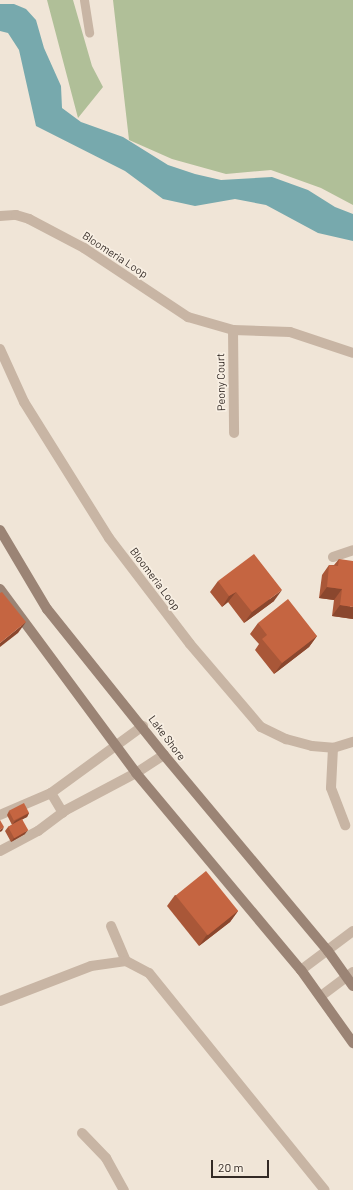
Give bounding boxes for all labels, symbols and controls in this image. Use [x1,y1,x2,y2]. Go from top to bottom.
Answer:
street label: Bloomeria Loop [80,229,150,281]
street label: Peony Court [214,353,228,411]
street label: Bloomeria Loop [127,545,183,613]
street label: Lake Shore [146,713,188,763]
scale bar [213,1152,271,1178]
text: 20 m [218,1160,244,1174]

